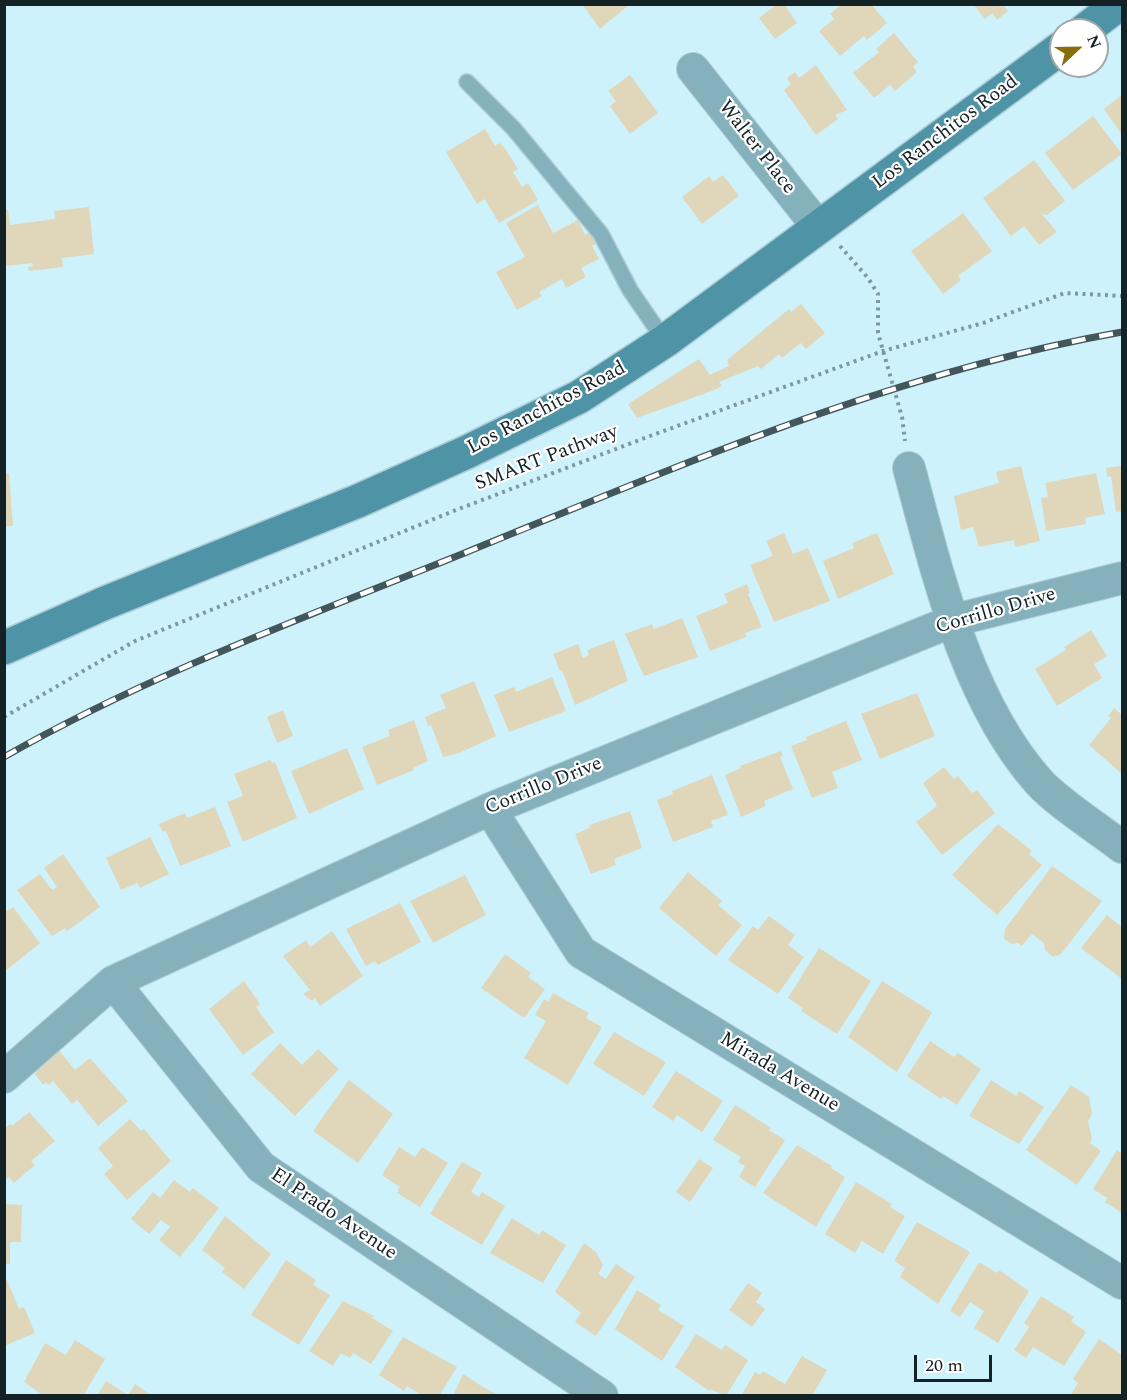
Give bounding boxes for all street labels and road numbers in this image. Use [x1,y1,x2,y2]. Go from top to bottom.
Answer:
street label: Los Ranchitos Road [869,70,1023,196]
street label: Walter Place [712,96,800,200]
street label: Los Ranchitos Road [464,357,630,461]
street label: SMART Pathway [472,421,622,497]
street label: Corrillo Drive [933,583,1059,641]
street label: Corrillo Drive [482,753,606,821]
street label: Mirada Avenue [715,1028,843,1118]
street label: El Prado Avenue [265,1164,401,1266]

